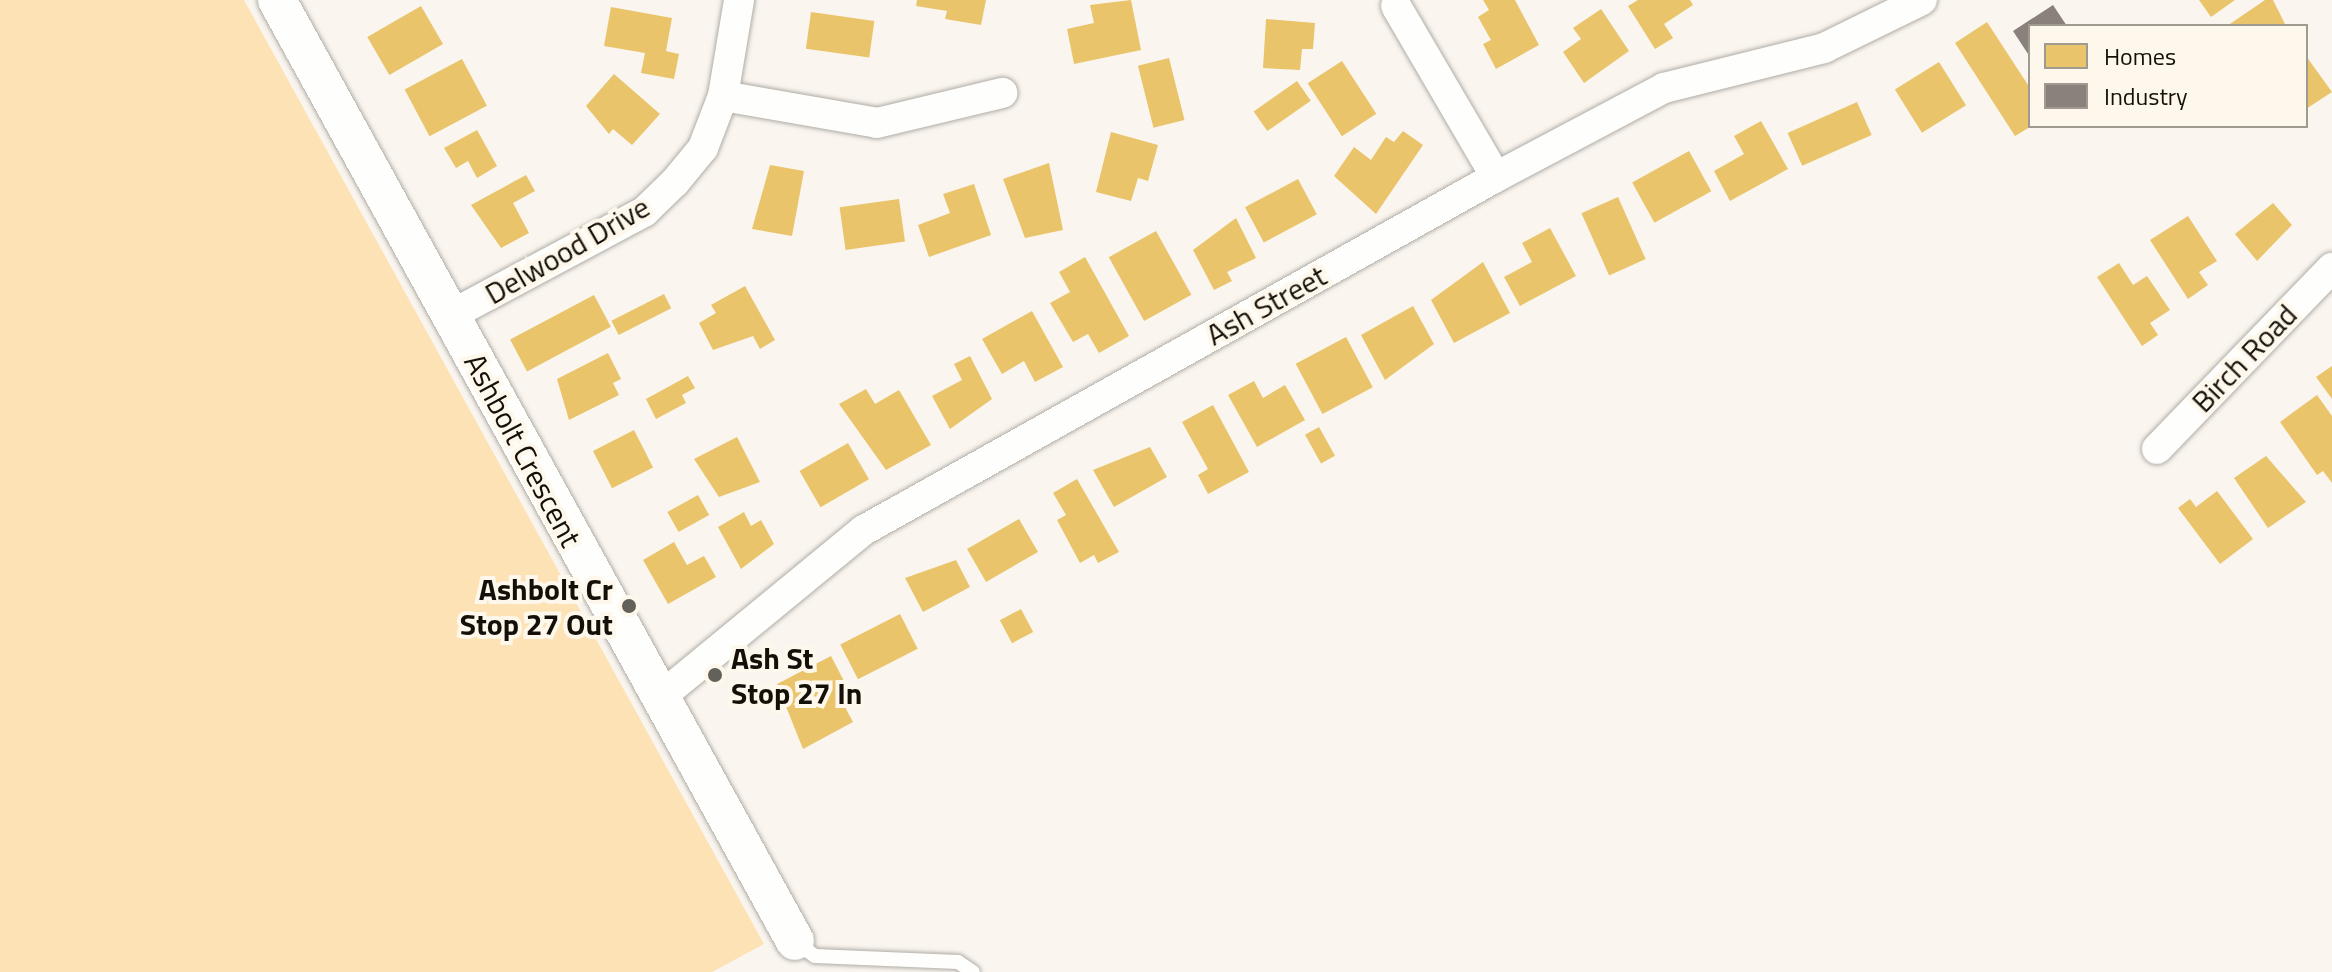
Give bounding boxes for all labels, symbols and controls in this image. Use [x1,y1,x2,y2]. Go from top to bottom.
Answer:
legend [2028,24,2308,128]
text: Homes [2104,38,2176,74]
text: Industry [2104,78,2188,114]
street label: Delwood Drive [478,188,656,312]
street label: Ash Street [1200,257,1332,353]
street label: Birch Road [2184,297,2304,419]
street label: Ashbolt Crescent [457,347,589,553]
place label: Ashbolt Cr Stop 27 Out [460,571,613,642]
marker: Ashbolt Cr Stop 27 Out [620,597,638,615]
place label: Ash St Stop 27 In [731,640,862,710]
marker: Ash St Stop 27 In [706,666,724,684]

